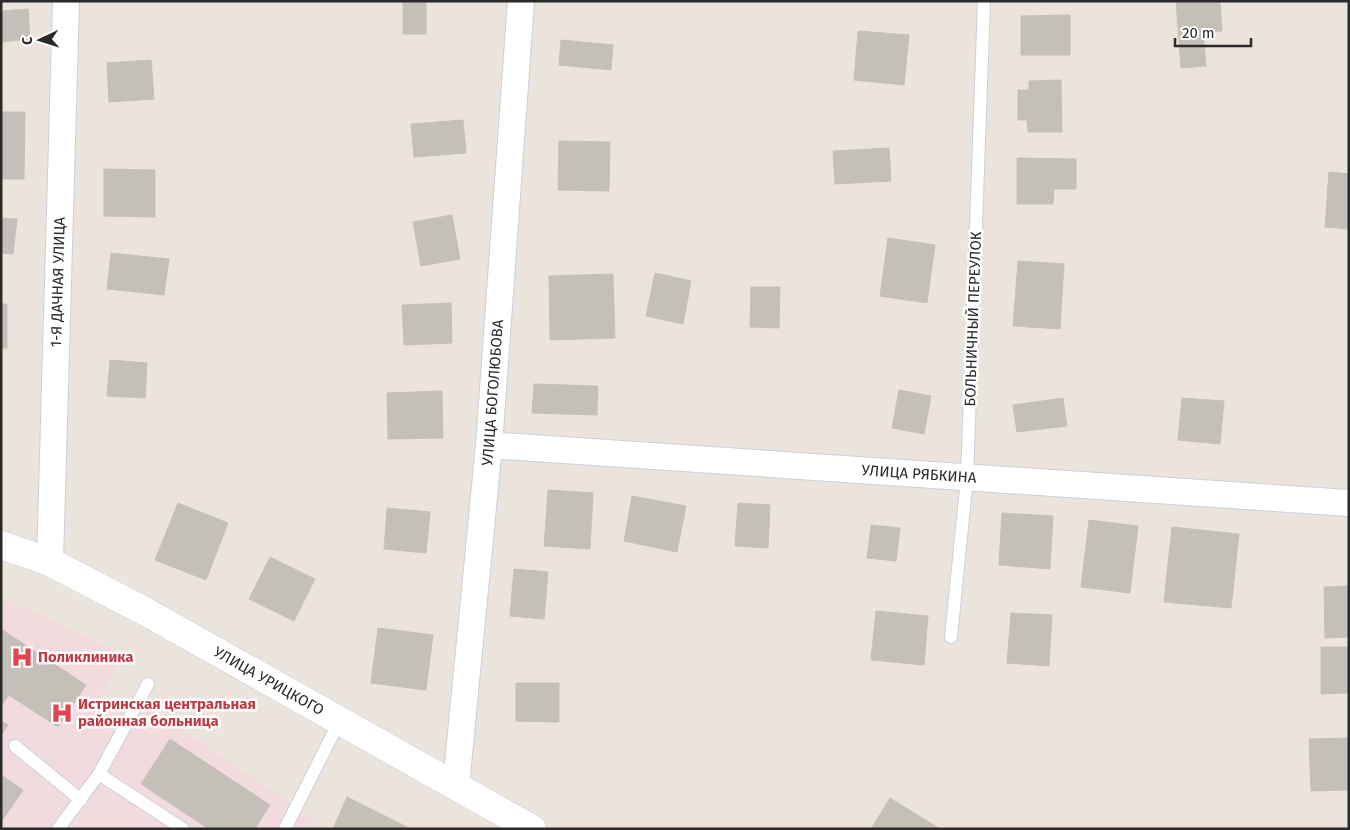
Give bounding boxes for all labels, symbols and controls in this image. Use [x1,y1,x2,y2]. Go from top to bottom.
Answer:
north arrow [15,15,65,65]
scale bar [1175,15,1251,47]
text: 20 m [1182,24,1215,42]
text: С [19,36,36,45]
street label: 1-Я ДАЧНАЯ УЛИЦА [47,216,69,348]
street label: БОЛЬНИЧНЫЙ ПЕРЕУЛОК [961,231,985,407]
street label: УЛИЦА БОГОЛЮБОВА [478,319,507,467]
street label: УЛИЦА РЯБКИНА [861,461,977,487]
street label: УЛИЦА УРИЦКОГО [211,643,327,719]
hospital icon: Поликлиника [9,644,35,670]
place label: Поликлиника [38,648,134,666]
place label: Истринская центральная районная больница [78,695,256,730]
hospital icon: Истринская центральная районная больница [49,700,75,726]

